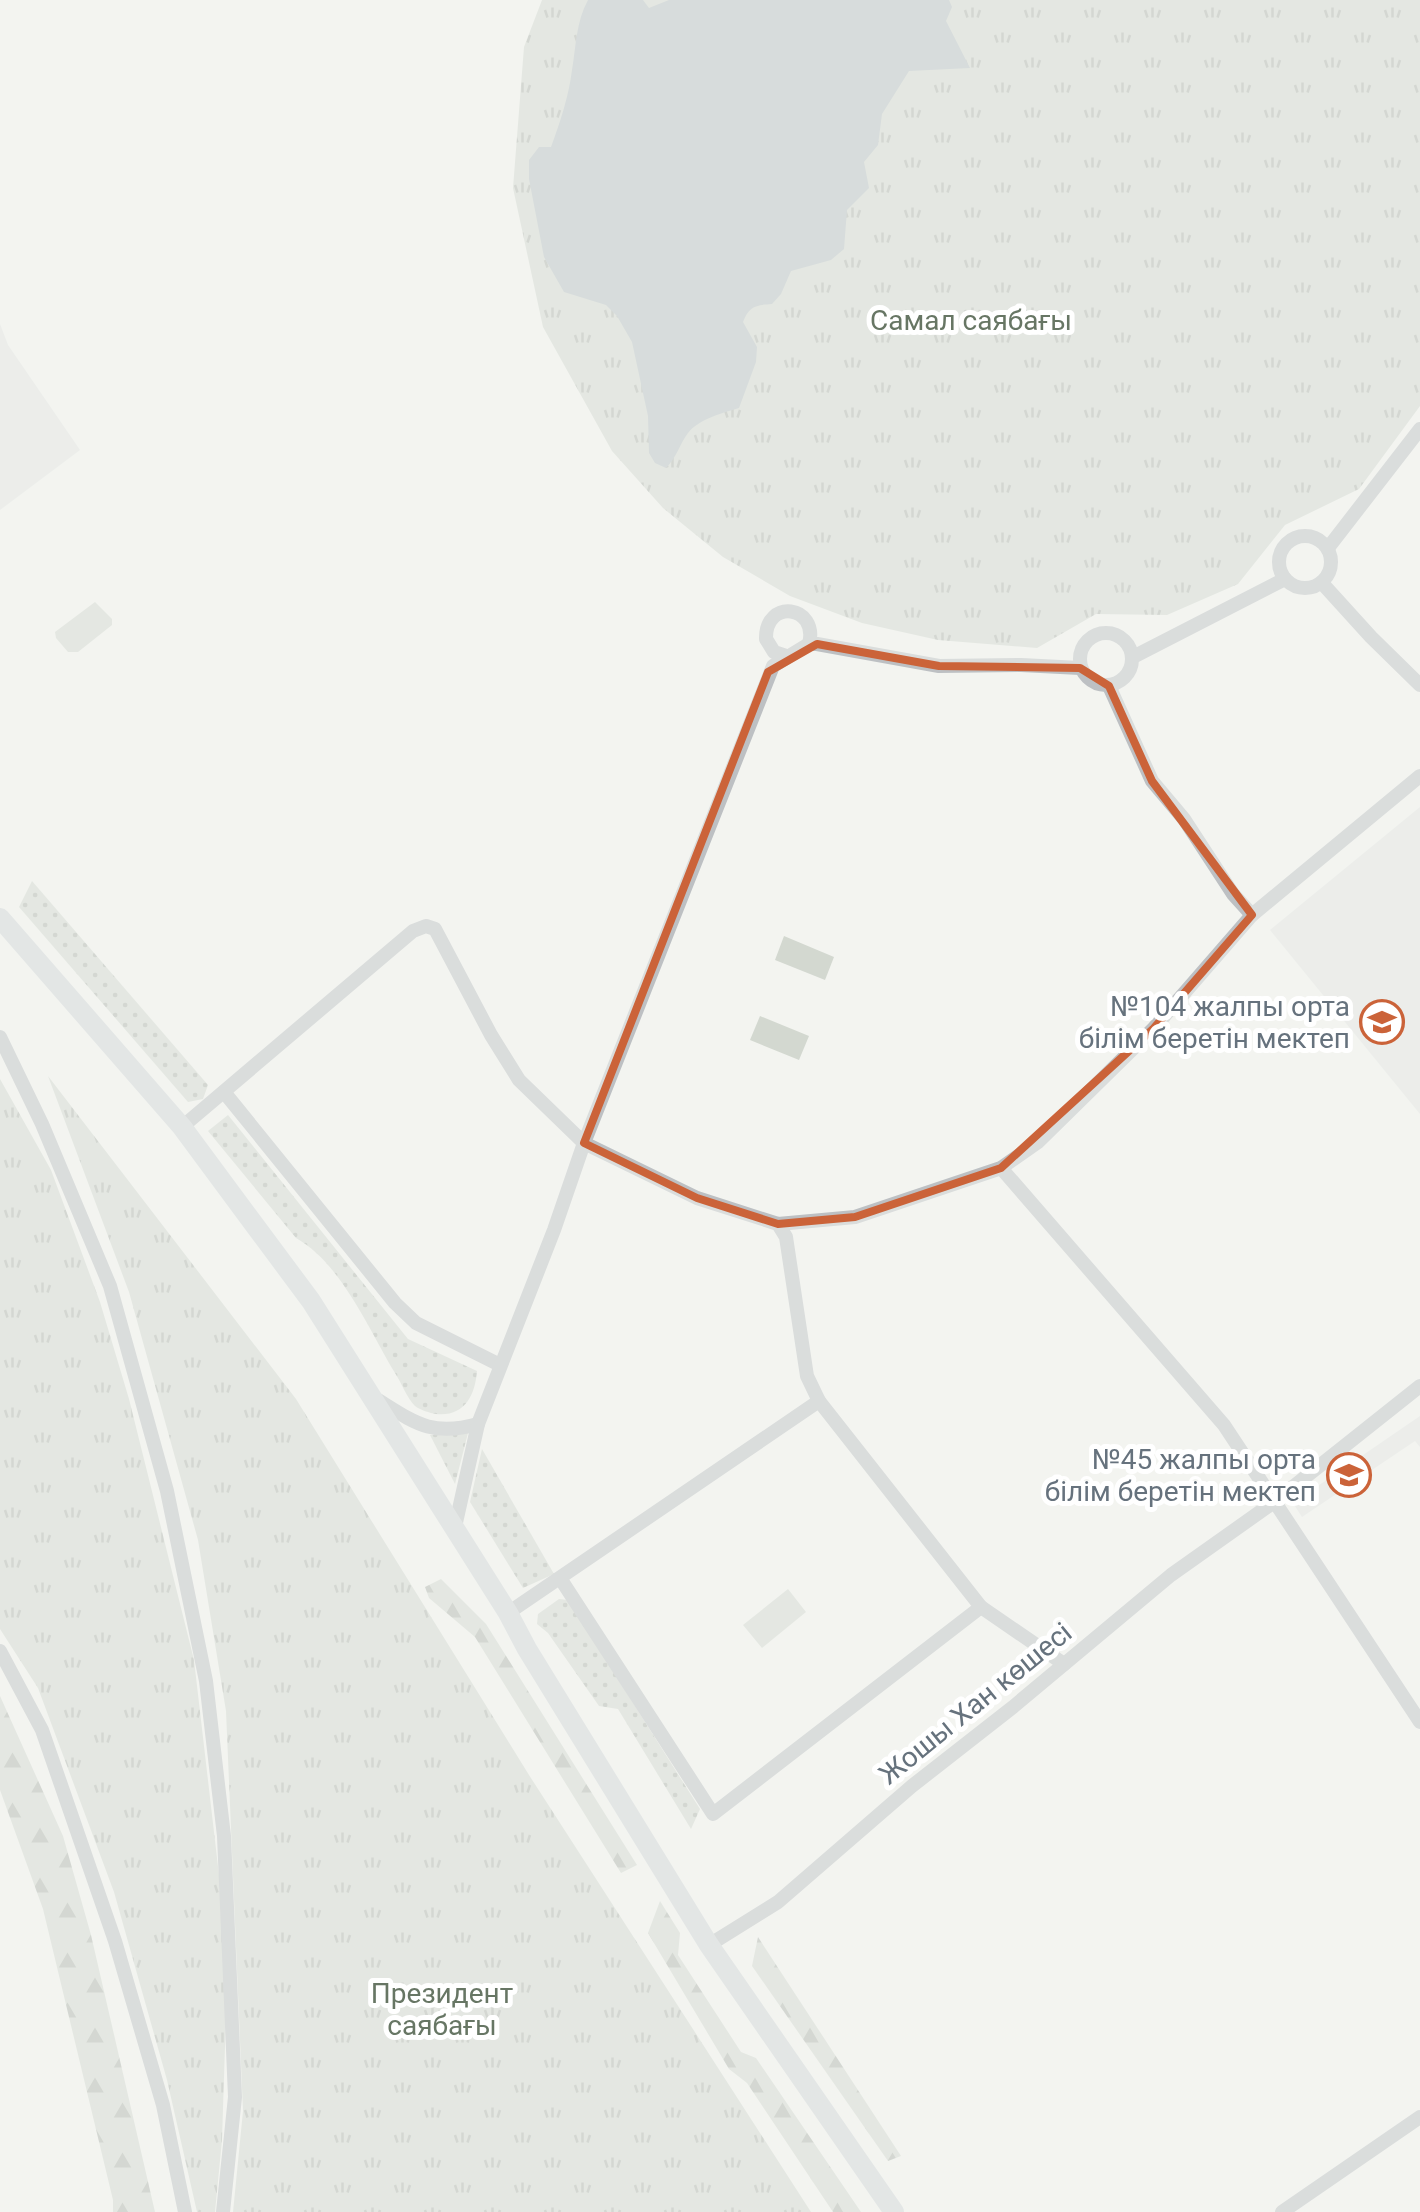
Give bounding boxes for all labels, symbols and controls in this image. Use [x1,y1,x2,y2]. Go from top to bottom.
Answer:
park label: Самал саябағы [870,304,1072,337]
place label: №104 жалпы орта білім беретін мектеп [1079,990,1350,1055]
school or university icon: №104 жалпы орта білім беретін мектеп [1359,999,1405,1045]
place label: №45 жалпы орта білім беретін мектеп [1045,1443,1316,1508]
school or university icon: №45 жалпы орта білім беретін мектеп [1326,1452,1372,1498]
street label: Жошы Хан көшесі [872,1616,1078,1791]
park label: Президент саябағы [371,1977,513,2042]

